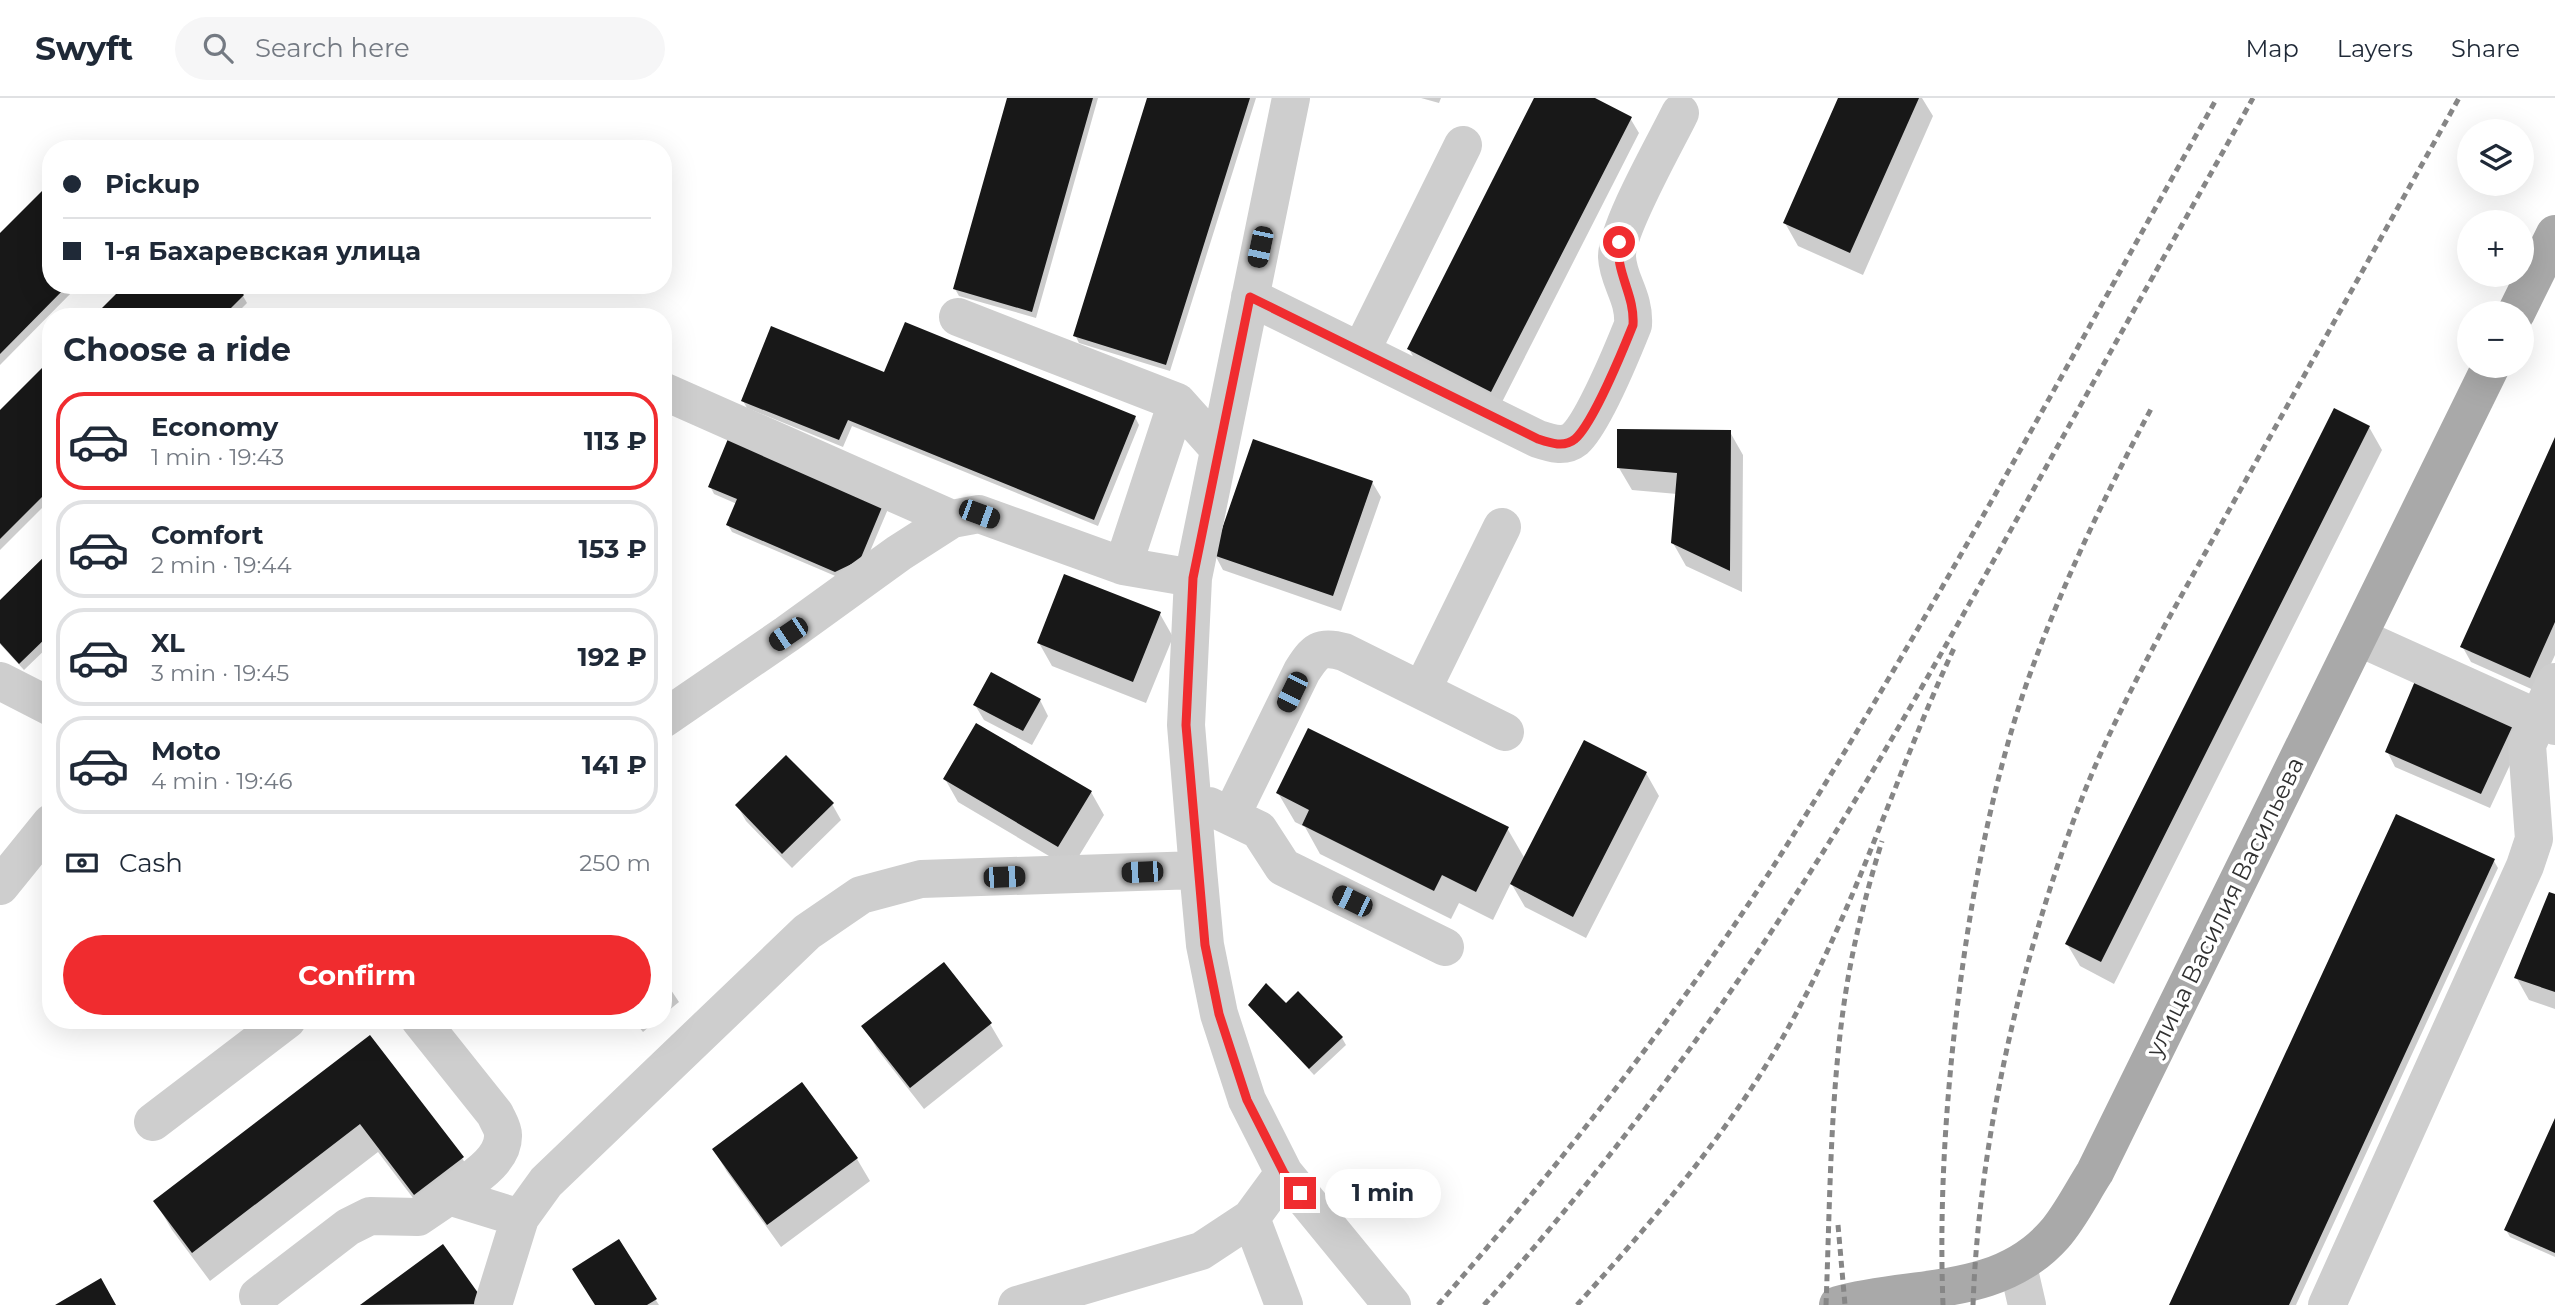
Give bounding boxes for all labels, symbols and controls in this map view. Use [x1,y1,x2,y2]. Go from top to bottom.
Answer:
search box [175,17,665,80]
text: Swyft [35,28,133,68]
icon: search [199,29,237,67]
text: Search here [255,32,410,64]
text: Map [2245,34,2299,63]
text: Layers [2337,34,2413,63]
text: Share [2451,34,2520,63]
map controls [2457,119,2534,378]
button: layers [2457,119,2534,196]
text: Pickup [105,168,200,200]
button: + [2457,210,2534,287]
car [1246,224,1275,270]
route start [1603,226,1635,258]
text: 1-я Бахаревская улица [105,235,421,267]
button: − [2457,301,2534,378]
text: Choose a ride [63,330,291,369]
icon: car [67,410,130,473]
text: Economy [151,411,278,443]
text: 113 ₽ [584,425,647,457]
text: 1 min · 19:43 [151,443,284,471]
car [956,497,1003,531]
icon: car [67,518,130,581]
text: Comfort [151,519,263,551]
text: 153 ₽ [579,533,647,565]
text: 2 min · 19:44 [151,551,292,579]
car [765,614,812,654]
icon: car [67,626,130,689]
text: XL [151,627,185,659]
text: 192 ₽ [577,641,647,673]
text: 3 min · 19:45 [151,659,289,687]
car [1274,669,1311,715]
icon: car [67,734,130,797]
text: Moto [151,735,221,767]
text: 141 ₽ [582,749,647,781]
street label: улица Василия Васильева [2139,752,2310,1062]
text: 4 min · 19:46 [151,767,293,795]
icon: cash [63,844,101,882]
text: Cash [119,847,183,879]
text: 250 m [579,849,651,877]
car [1121,861,1164,883]
car [983,866,1026,888]
car [1329,882,1376,920]
button: Confirm [63,935,651,1015]
callout: 1 min [1324,1168,1440,1218]
route end [1284,1177,1316,1209]
text: 1 min [1352,1179,1414,1207]

